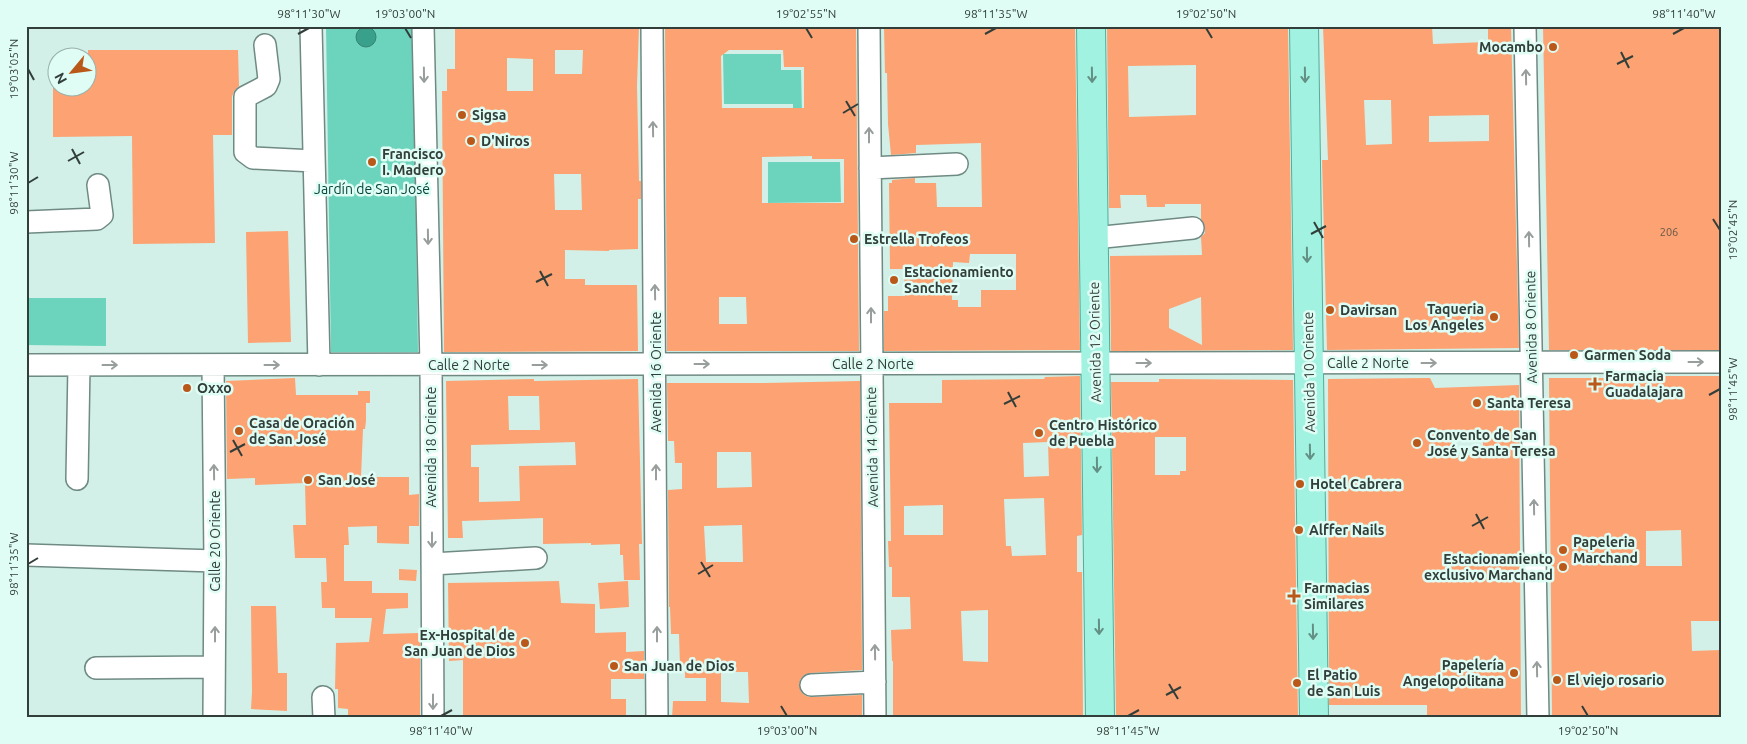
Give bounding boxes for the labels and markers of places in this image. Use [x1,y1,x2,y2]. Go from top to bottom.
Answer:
place label: Mocambo [1479,39,1543,55]
marker: Mocambo [1547,41,1559,53]
place label: Sigsa [472,107,506,123]
marker: Sigsa [456,109,468,121]
place label: D'Niros [481,133,530,149]
marker: D'Niros [465,135,477,147]
place label: Francisco I. Madero [382,146,444,178]
marker: Francisco I. Madero [366,156,378,168]
place label: Estrella Trofeos [864,231,969,247]
marker: Estrella Trofeos [848,233,860,245]
place label: Estacionamiento Sanchez [904,264,1014,296]
marker: Estacionamiento Sanchez [888,274,900,286]
place label: Taqueria Los Angeles [1405,301,1484,333]
place label: Davirsan [1340,302,1397,318]
marker: Davirsan [1324,304,1336,316]
marker: Taqueria Los Angeles [1488,311,1500,323]
place label: Garmen Soda [1584,347,1671,363]
marker: Garmen Soda [1568,349,1580,361]
place label: Farmacia Guadalajara [1605,368,1683,400]
marker: Farmacia Guadalajara [1589,378,1601,390]
place label: Oxxo [197,380,232,396]
marker: Oxxo [181,382,193,394]
place label: Santa Teresa [1487,395,1571,411]
marker: Santa Teresa [1471,397,1483,409]
place label: Casa de Oración de San José [249,415,355,447]
place label: Centro Histórico de Puebla [1049,417,1157,449]
marker: Casa de Oración de San José [233,425,245,437]
marker: Centro Histórico de Puebla [1033,427,1045,439]
place label: Convento de San José y Santa Teresa [1427,427,1556,459]
marker: Convento de San José y Santa Teresa [1411,437,1423,449]
place label: San José [318,472,376,488]
marker: San José [302,474,314,486]
place label: Hotel Cabrera [1310,476,1402,492]
marker: Hotel Cabrera [1294,478,1306,490]
place label: Alffer Nails [1309,522,1385,538]
marker: Alffer Nails [1293,524,1305,536]
place label: Papeleria Marchand [1573,534,1638,566]
marker: Papeleria Marchand [1557,544,1569,556]
place label: Estacionamiento exclusivo Marchand [1424,551,1553,583]
marker: Estacionamiento exclusivo Marchand [1557,561,1569,573]
place label: Farmacias Similares [1304,580,1370,612]
marker: Farmacias Similares [1288,590,1300,602]
place label: Ex-Hospital de San Juan de Dios [404,627,515,659]
marker: Ex-Hospital de San Juan de Dios [519,637,531,649]
place label: Papelería Angelopolitana [1403,657,1504,689]
place label: San Juan de Dios [624,658,735,674]
marker: San Juan de Dios [608,660,620,672]
place label: El Patio de San Luis [1307,667,1381,699]
marker: Papelería Angelopolitana [1508,667,1520,679]
place label: El viejo rosario [1567,672,1664,688]
marker: El viejo rosario [1551,674,1563,686]
marker: El Patio de San Luis [1291,677,1303,689]

